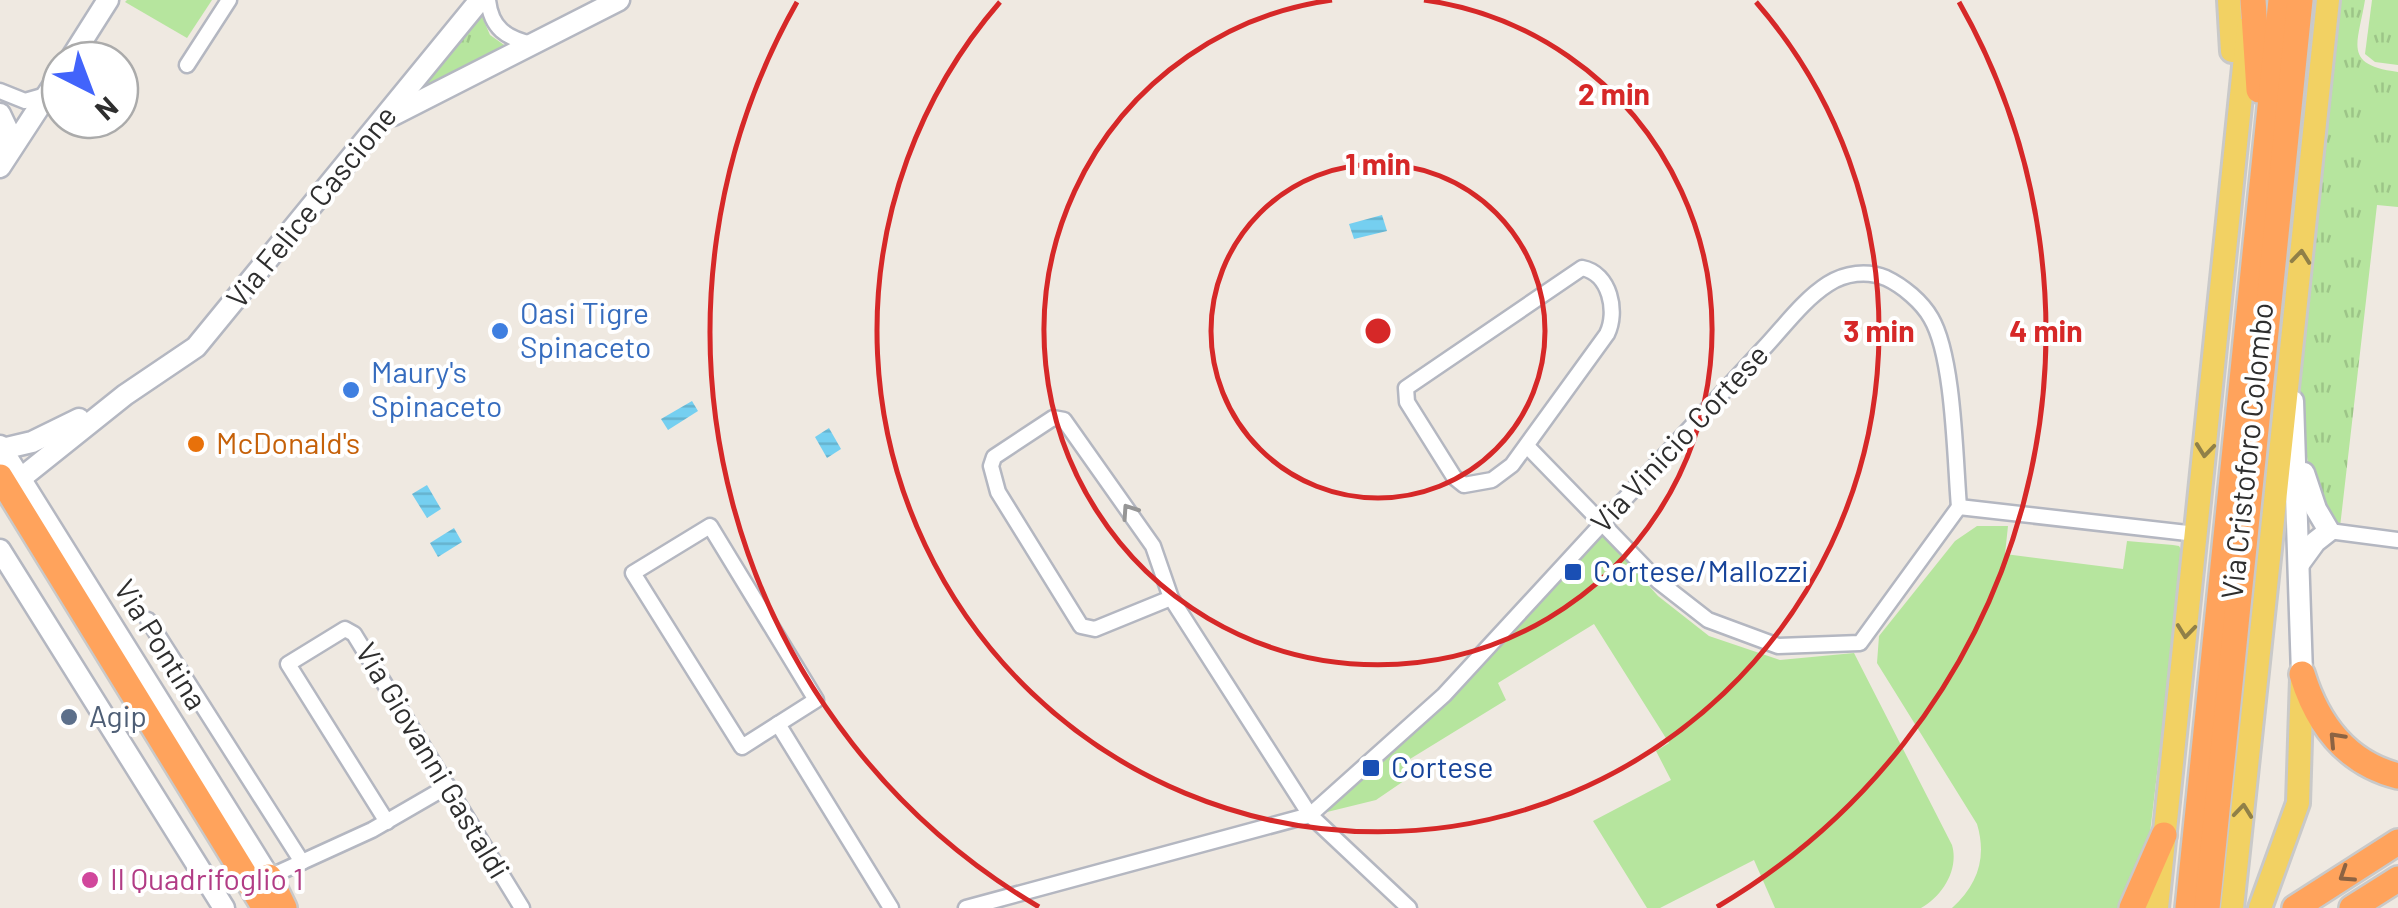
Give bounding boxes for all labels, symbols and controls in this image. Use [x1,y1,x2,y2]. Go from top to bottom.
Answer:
north arrow [40,40,140,140]
text: 2 min [1578,75,1650,111]
text: N [89,90,126,128]
street label: Via Felice Cascione [218,97,403,314]
text: 1 min [1345,145,1411,181]
one-way arrow [2290,249,2311,265]
place label: Oasi Tigre Spinaceto [520,294,651,364]
street label: Via Cristoforo Colombo [2213,301,2280,601]
text: 3 min [1843,312,1915,348]
text: 4 min [2009,312,2083,348]
centre of rings [1360,313,1396,349]
marker: Oasi Tigre Spinaceto [489,320,511,342]
street label: Via Vinicio Cortese [1582,336,1775,539]
place label: Maury's Spinaceto [371,353,502,423]
marker: Maury's Spinaceto [340,379,362,401]
place label: McDonald's [216,424,360,460]
marker: McDonald's [185,433,207,455]
one-way arrow [2195,443,2216,459]
one-way arrow [1123,504,1141,523]
place label: Cortese/Mallozzi [1593,552,1809,588]
marker: Cortese/Mallozzi [1562,561,1584,583]
street label: Via Pontina [108,572,216,716]
one-way arrow [2175,623,2197,639]
street label: Via Giovanni Gastaldi [349,636,518,884]
place label: Agip [89,697,147,733]
marker: Agip [58,706,80,728]
one-way arrow [2330,732,2348,750]
place label: Cortese [1391,748,1493,784]
marker: Cortese [1360,757,1382,779]
one-way arrow [2232,803,2253,819]
place label: Il Quadrifoglio 1 [110,860,303,896]
one-way arrow [2339,862,2357,881]
marker: Il Quadrifoglio 1 [79,869,101,891]

